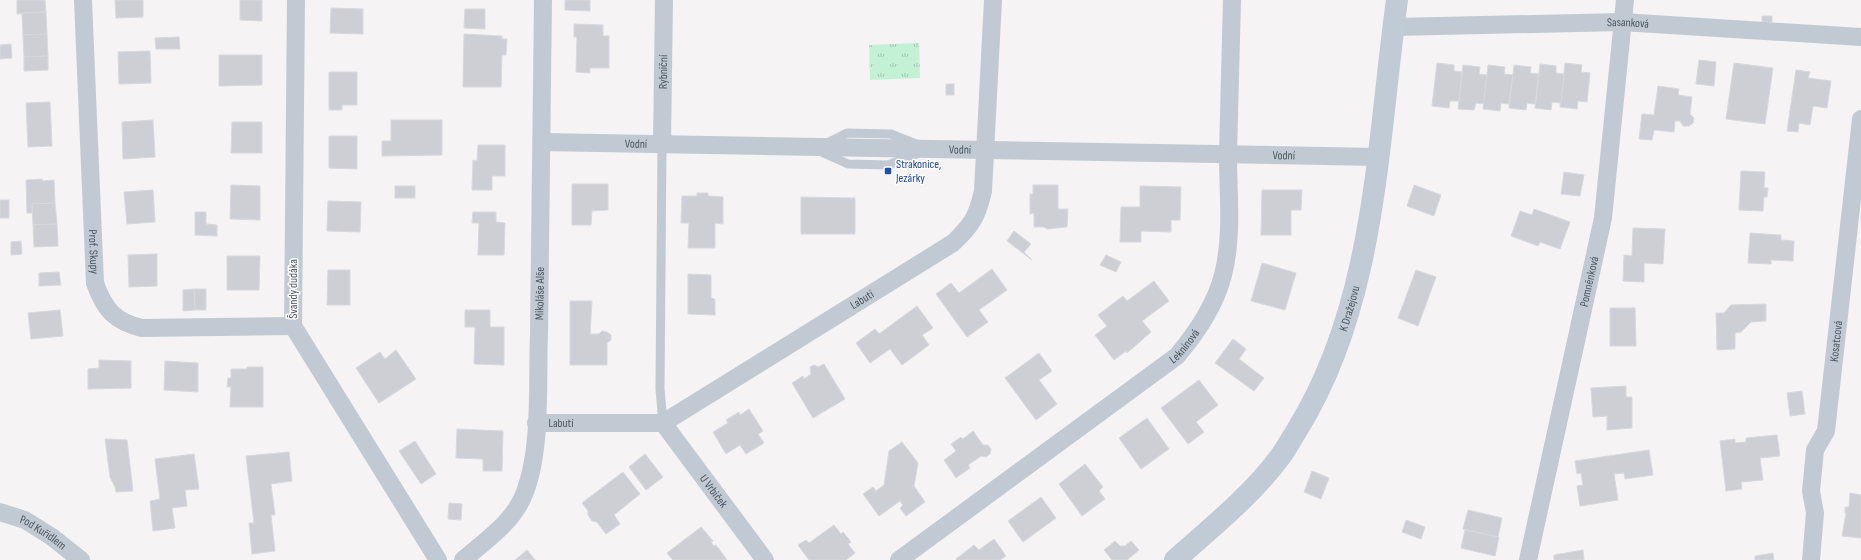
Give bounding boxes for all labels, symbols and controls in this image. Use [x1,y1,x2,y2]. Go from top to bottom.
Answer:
street label: Sasanková [1607,15,1650,32]
street label: Rybniční [656,54,671,89]
street label: Vodní [625,136,648,152]
street label: Vodní [949,142,972,158]
street label: Vodní [1273,148,1296,164]
place label: Strakonice, Jezárky [895,157,941,186]
marker: Strakonice, Jezárky [883,166,893,176]
street label: Prof. Skupy [85,229,102,275]
street label: Pomněnková [1577,255,1602,308]
street label: Švandy dudáka [286,259,301,319]
street label: Mikoláše Alše [532,267,548,320]
street label: K Dražejovu [1336,284,1363,333]
street label: Labutí [848,287,877,313]
street label: Kosatcová [1827,320,1846,363]
street label: Leknínová [1166,326,1203,367]
street label: Labutí [549,416,574,431]
street label: U Vrbiček [696,472,731,512]
street label: Pod Kuřidlem [18,512,69,554]

